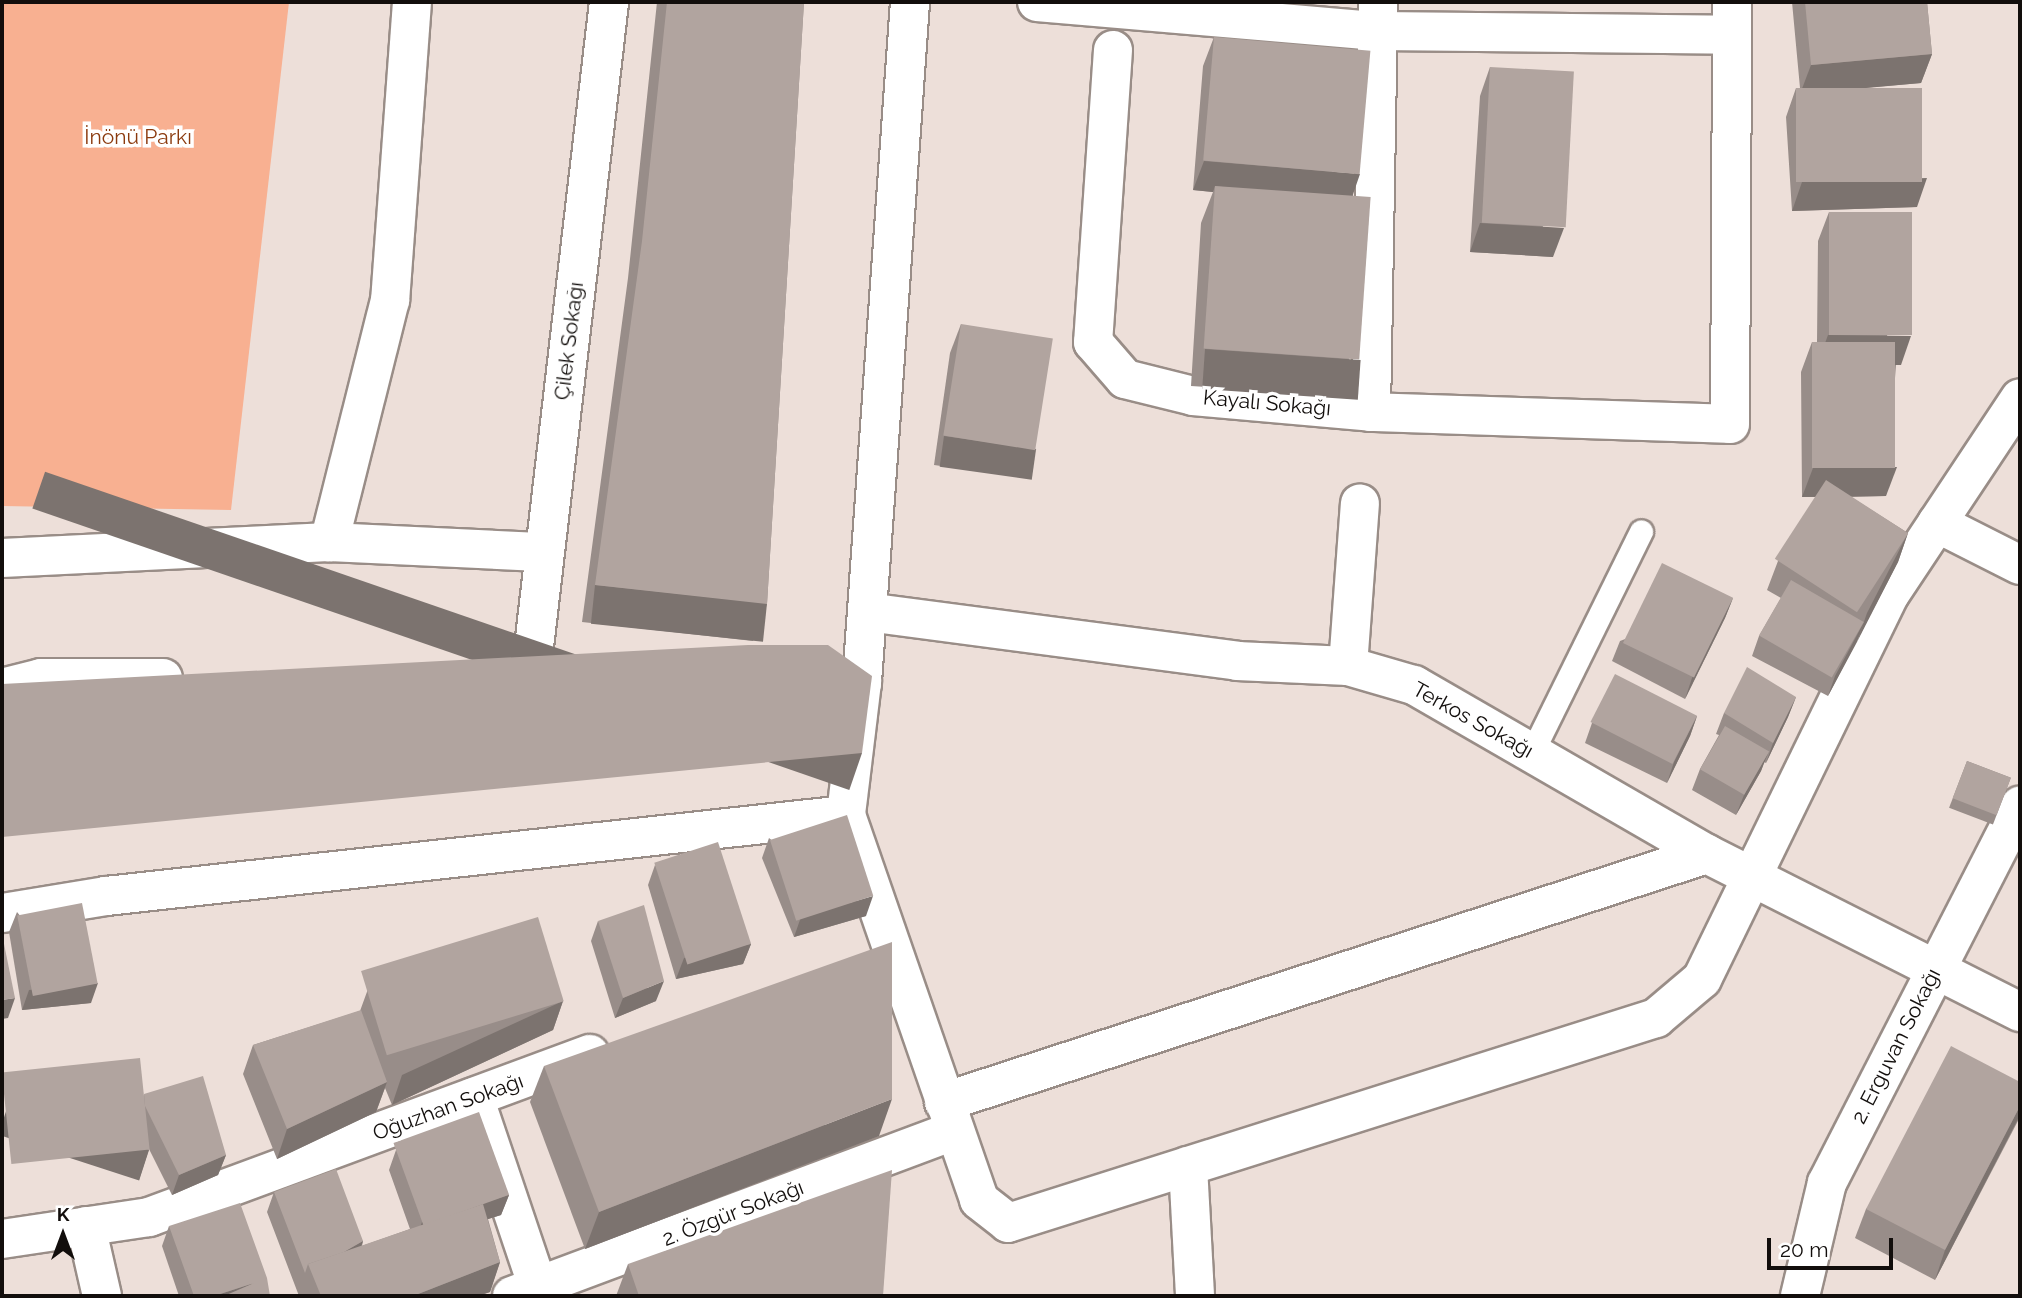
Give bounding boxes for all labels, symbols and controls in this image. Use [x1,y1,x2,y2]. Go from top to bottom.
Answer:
park label: İnönü Parkı [84,124,192,150]
street label: Çilek Sokağı [549,280,589,402]
street label: Kayalı Sokağı [1202,385,1332,421]
street label: Terkos Sokağı [1408,676,1538,764]
street label: 2. Erguvan Sokağı [1846,964,1946,1128]
street label: Oğuzhan Sokağı [369,1068,527,1146]
street label: 2. Özgür Sokağı [659,1174,807,1252]
north arrow [28,1200,98,1270]
text: K [57,1203,69,1225]
scale bar [1770,1224,1896,1268]
text: 20 m [1780,1237,1828,1262]

